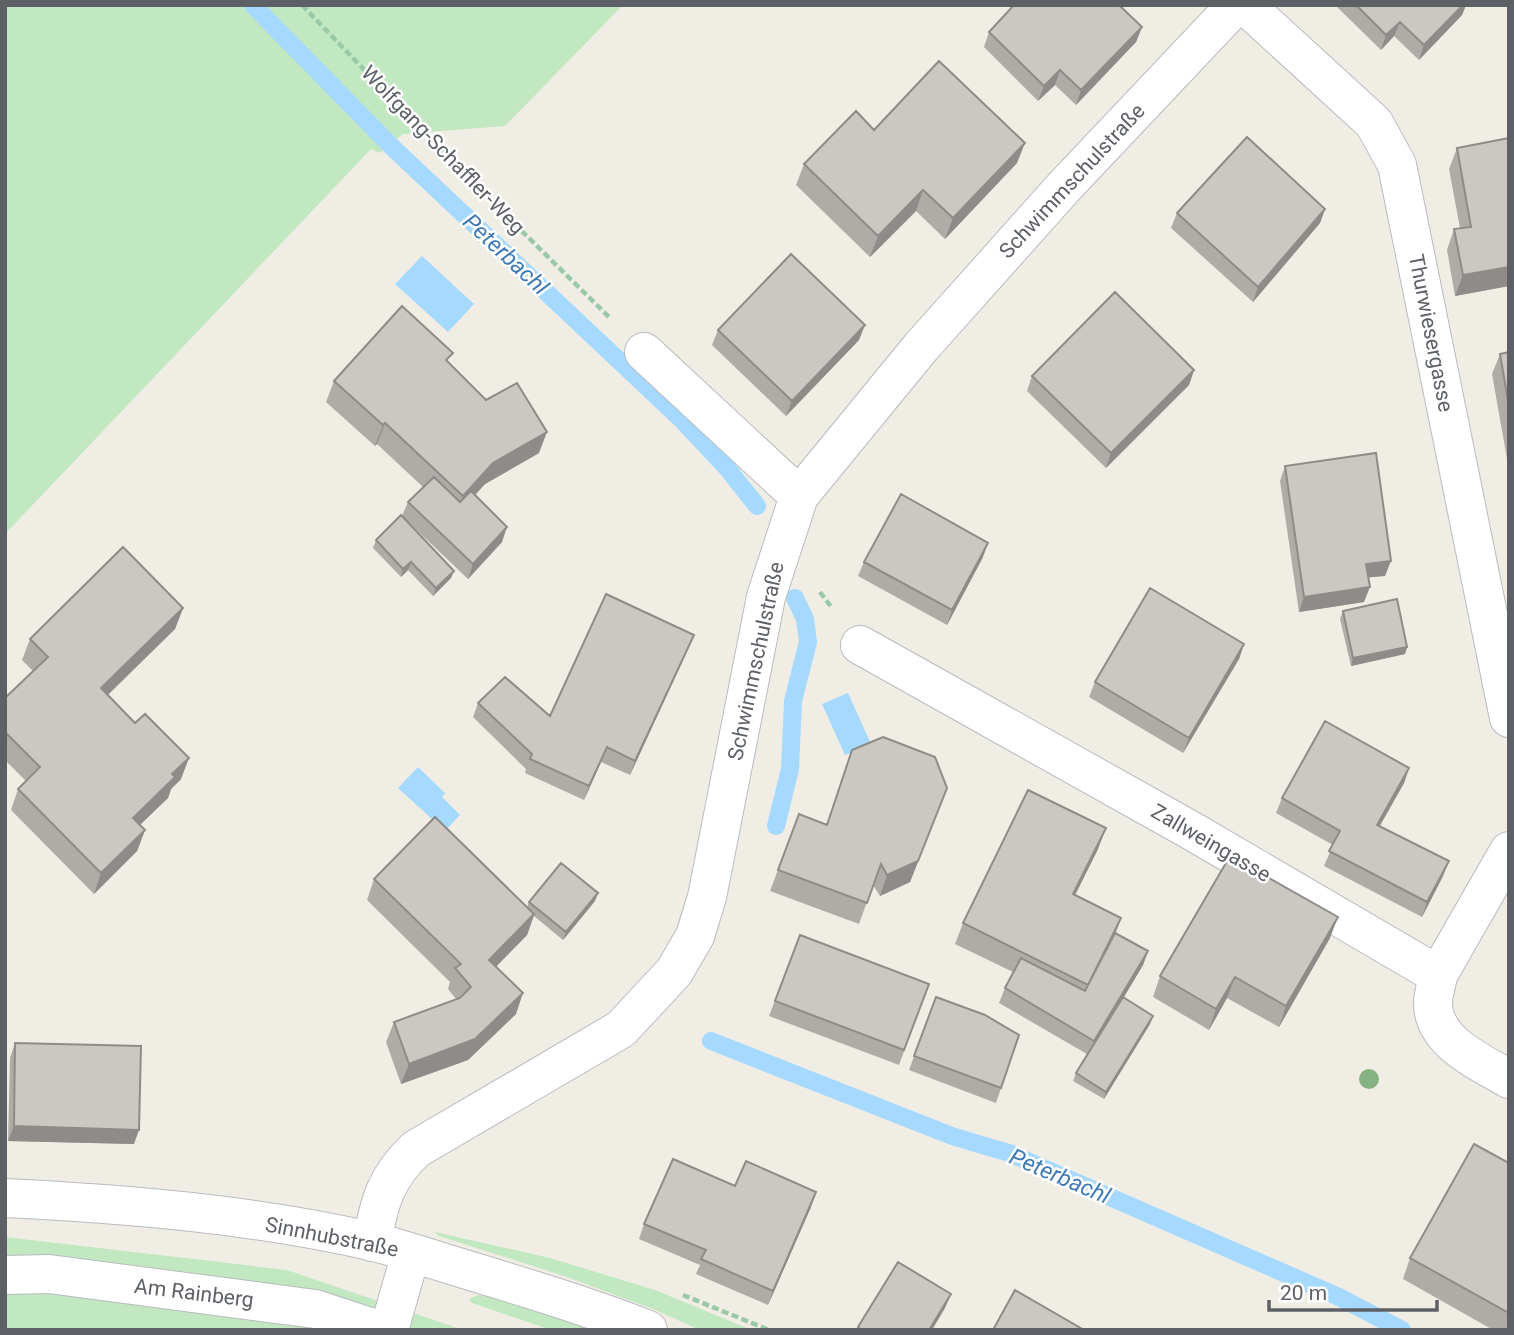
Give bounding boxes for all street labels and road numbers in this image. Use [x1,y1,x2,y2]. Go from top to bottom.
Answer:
street label: Wolfgang-Schaffler-Weg [356,61,530,239]
street label: Schwimmschulstraße [994,99,1150,263]
street label: Thurwiesergasse [1404,252,1458,414]
street label: Schwimmschulstraße [723,560,789,762]
street label: Zallweingasse [1147,799,1275,887]
street label: Sinnhubstraße [263,1212,401,1262]
street label: Am Rainberg [133,1274,255,1312]

